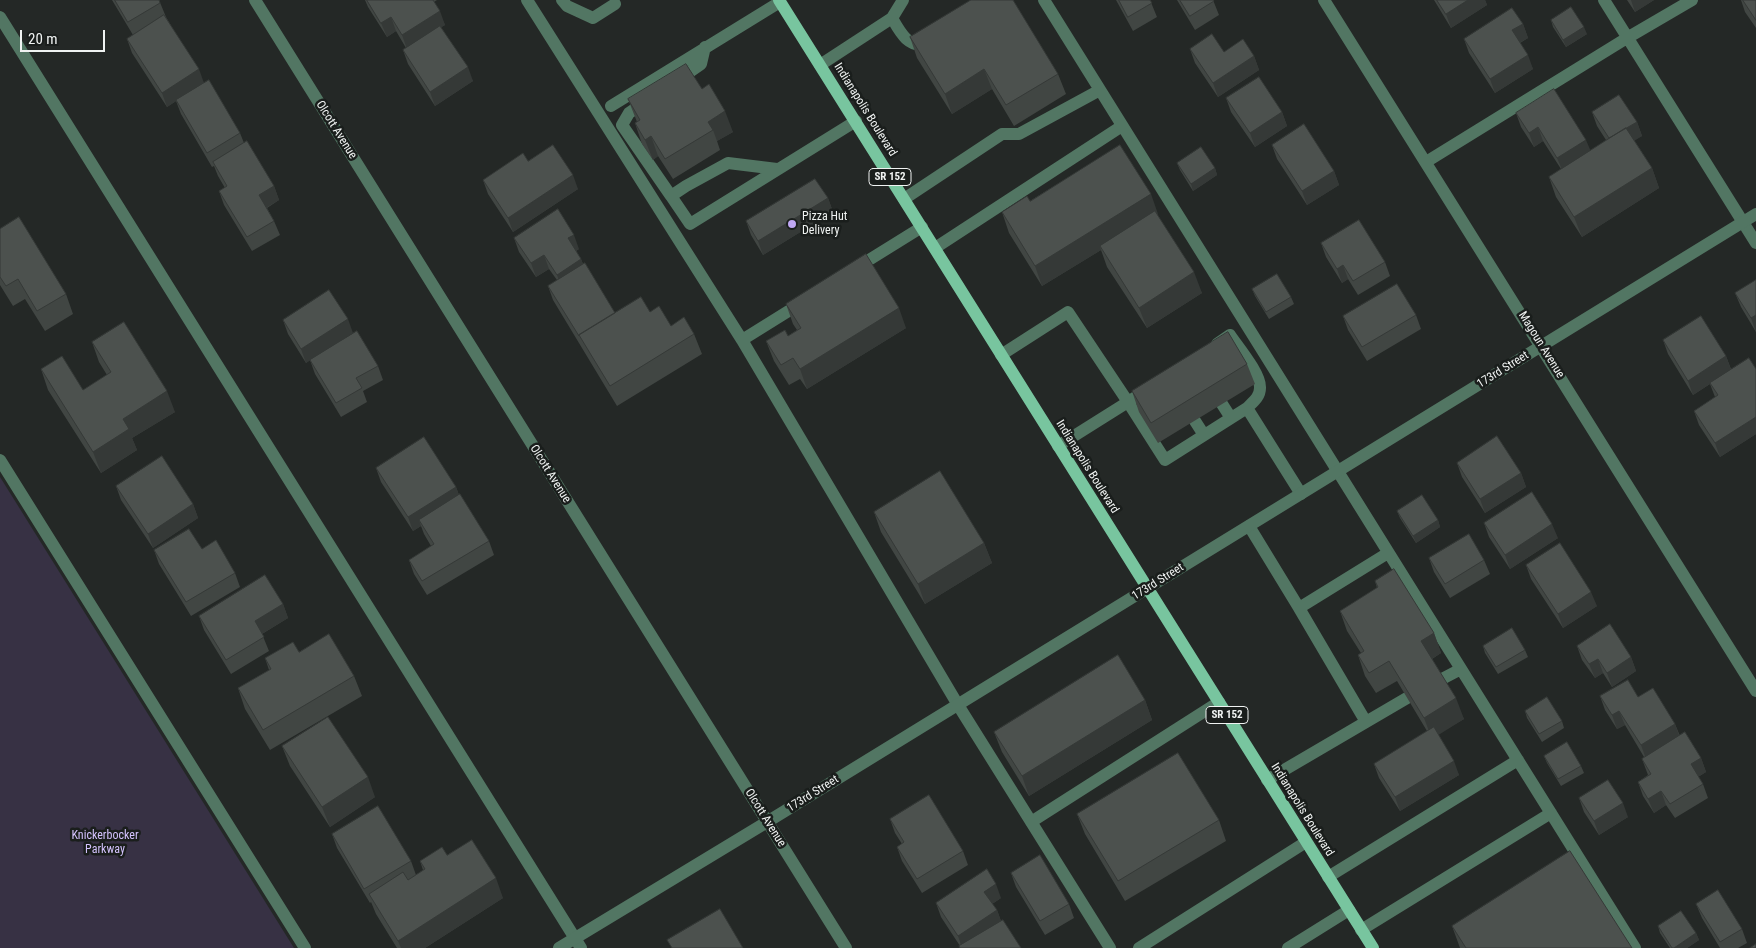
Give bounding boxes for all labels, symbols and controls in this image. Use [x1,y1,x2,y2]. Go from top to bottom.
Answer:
scale bar [22,20,108,52]
text: 20 m [28,30,58,48]
street label: Indianapolis Boulevard [830,61,900,159]
street label: Olcott Avenue [312,98,360,162]
road number: SR 152 [869,168,911,186]
place label: Pizza Hut Delivery [802,210,847,238]
marker: Pizza Hut Delivery [786,218,798,230]
street label: Magoun Avenue [1515,309,1567,381]
street label: 173rd Street [1475,348,1531,392]
street label: Indianapolis Boulevard [1052,418,1122,516]
street label: Olcott Avenue [526,442,574,506]
street label: 173rd Street [1130,560,1186,604]
road number: SR 152 [1206,706,1248,724]
street label: Indianapolis Boulevard [1267,761,1337,859]
street label: 173rd Street [785,772,841,816]
street label: Olcott Avenue [741,786,789,850]
park label: Knickerbocker Parkway [71,829,139,857]

